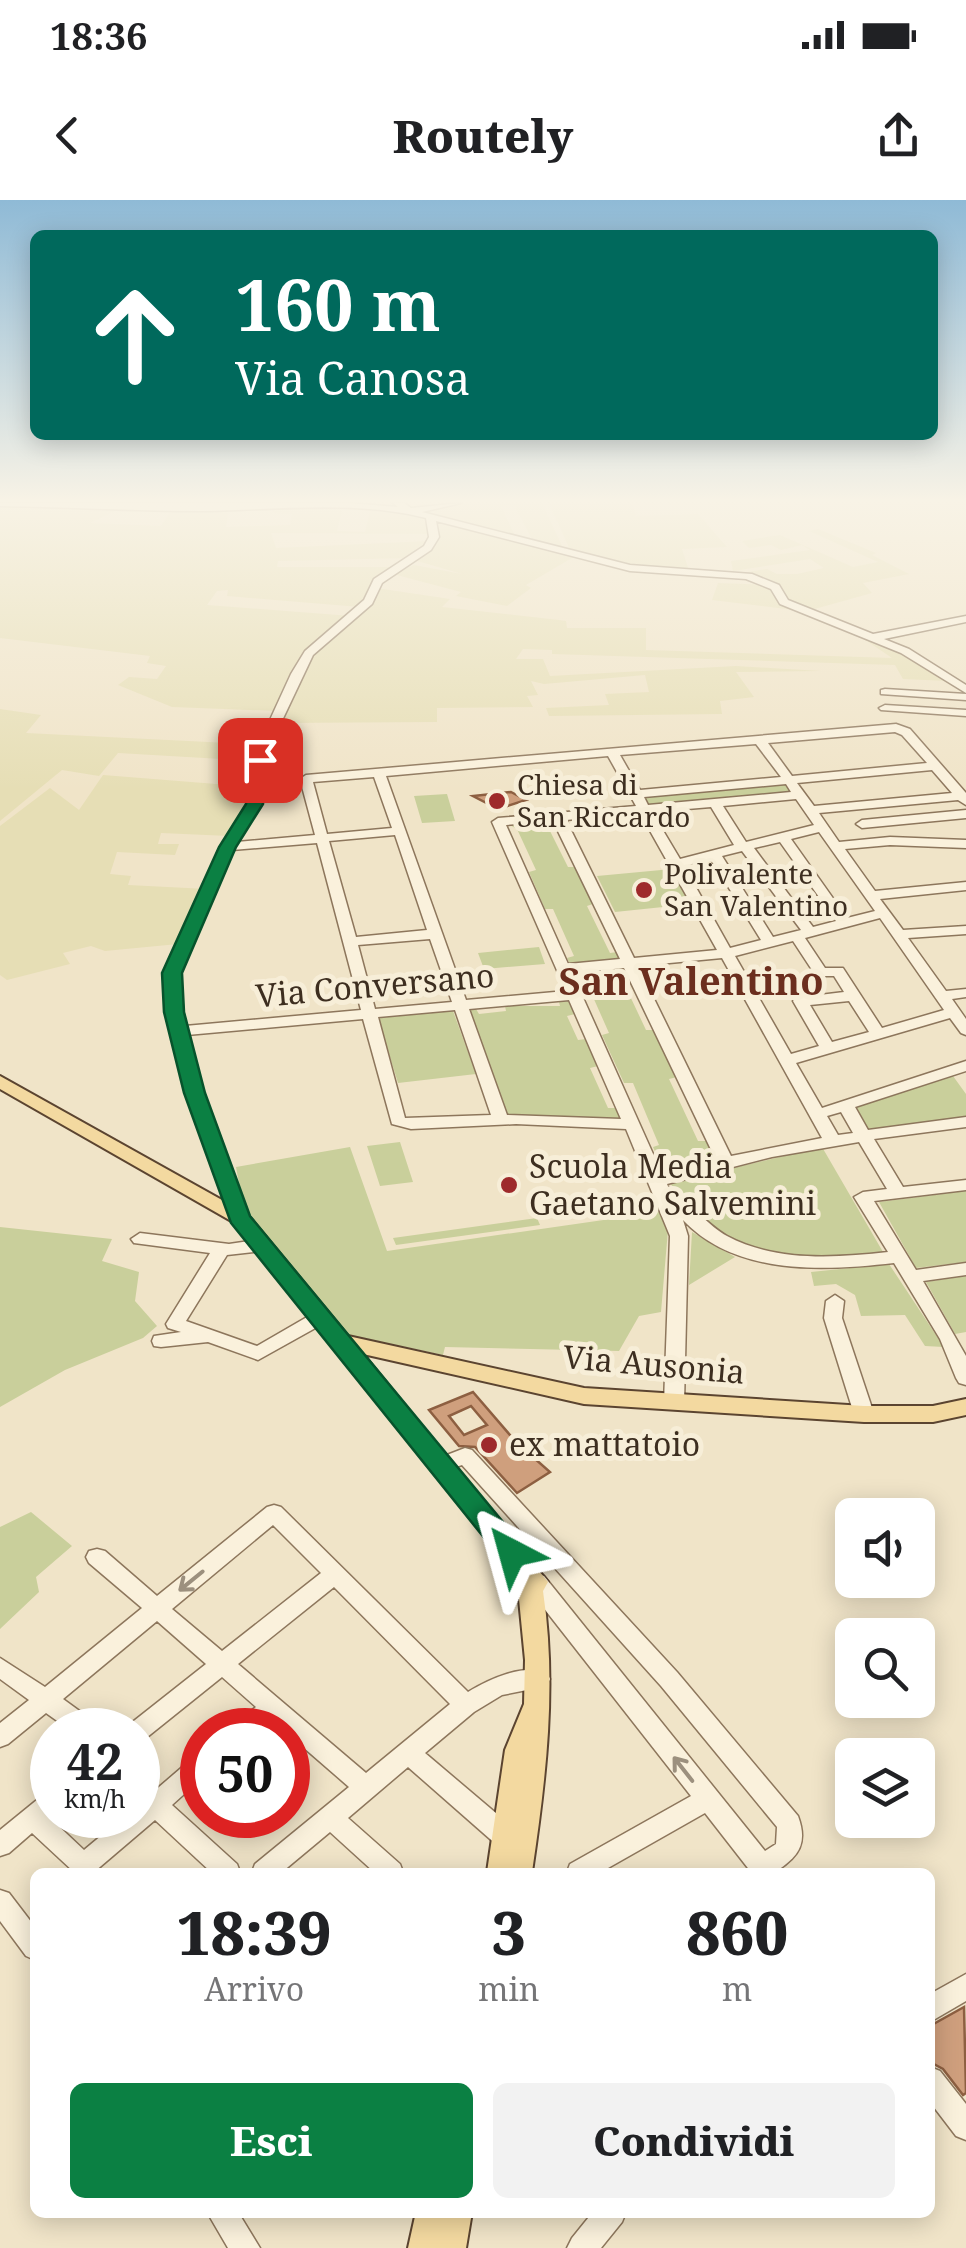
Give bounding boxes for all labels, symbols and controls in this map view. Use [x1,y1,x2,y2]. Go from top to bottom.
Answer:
text: 18:36 [50,9,147,61]
text: Routely [393,105,573,166]
icon: back [40,108,95,163]
icon: share [871,108,926,163]
text: 160 m [235,256,441,352]
icon: ahead [70,270,200,400]
text: Via Canosa [235,347,470,408]
pin [218,718,303,803]
icon: arrive [233,733,288,788]
place label: Chiesa di San Riccardo [517,765,691,835]
marker: Chiesa di San Riccardo [486,790,508,812]
place label: Polivalente San Valentino [664,854,848,924]
marker: Polivalente San Valentino [633,879,655,901]
street label: Via Conversano [254,953,496,1016]
district label: San Valentino [559,954,823,1006]
place label: Scuola Media Gaetano Salvemini [529,1144,816,1224]
marker: Scuola Media Gaetano Salvemini [498,1174,520,1196]
street label: Via Ausonia [561,1334,747,1393]
place label: ex mattatoio [509,1422,700,1465]
marker: ex mattatoio [478,1434,500,1456]
map controls [835,1498,935,1838]
button: sound [835,1498,935,1598]
position arrow [460,1501,564,1605]
one-way arrow [178,1570,204,1592]
button: search [835,1618,935,1718]
speed limit sign: 50 [180,1708,310,1838]
text: 42 [67,1727,123,1795]
button: layers [835,1738,935,1838]
one-way arrow [673,1756,695,1782]
text: km/h [64,1781,126,1815]
text: 18:39 [177,1891,332,1973]
text: 3 [492,1891,526,1973]
text: 860 [686,1891,788,1973]
text: Arrivo [204,1967,304,2010]
text: min [478,1967,539,2010]
text: m [722,1967,752,2010]
button: Esci [70,2083,473,2198]
button: Condividi [493,2083,895,2198]

